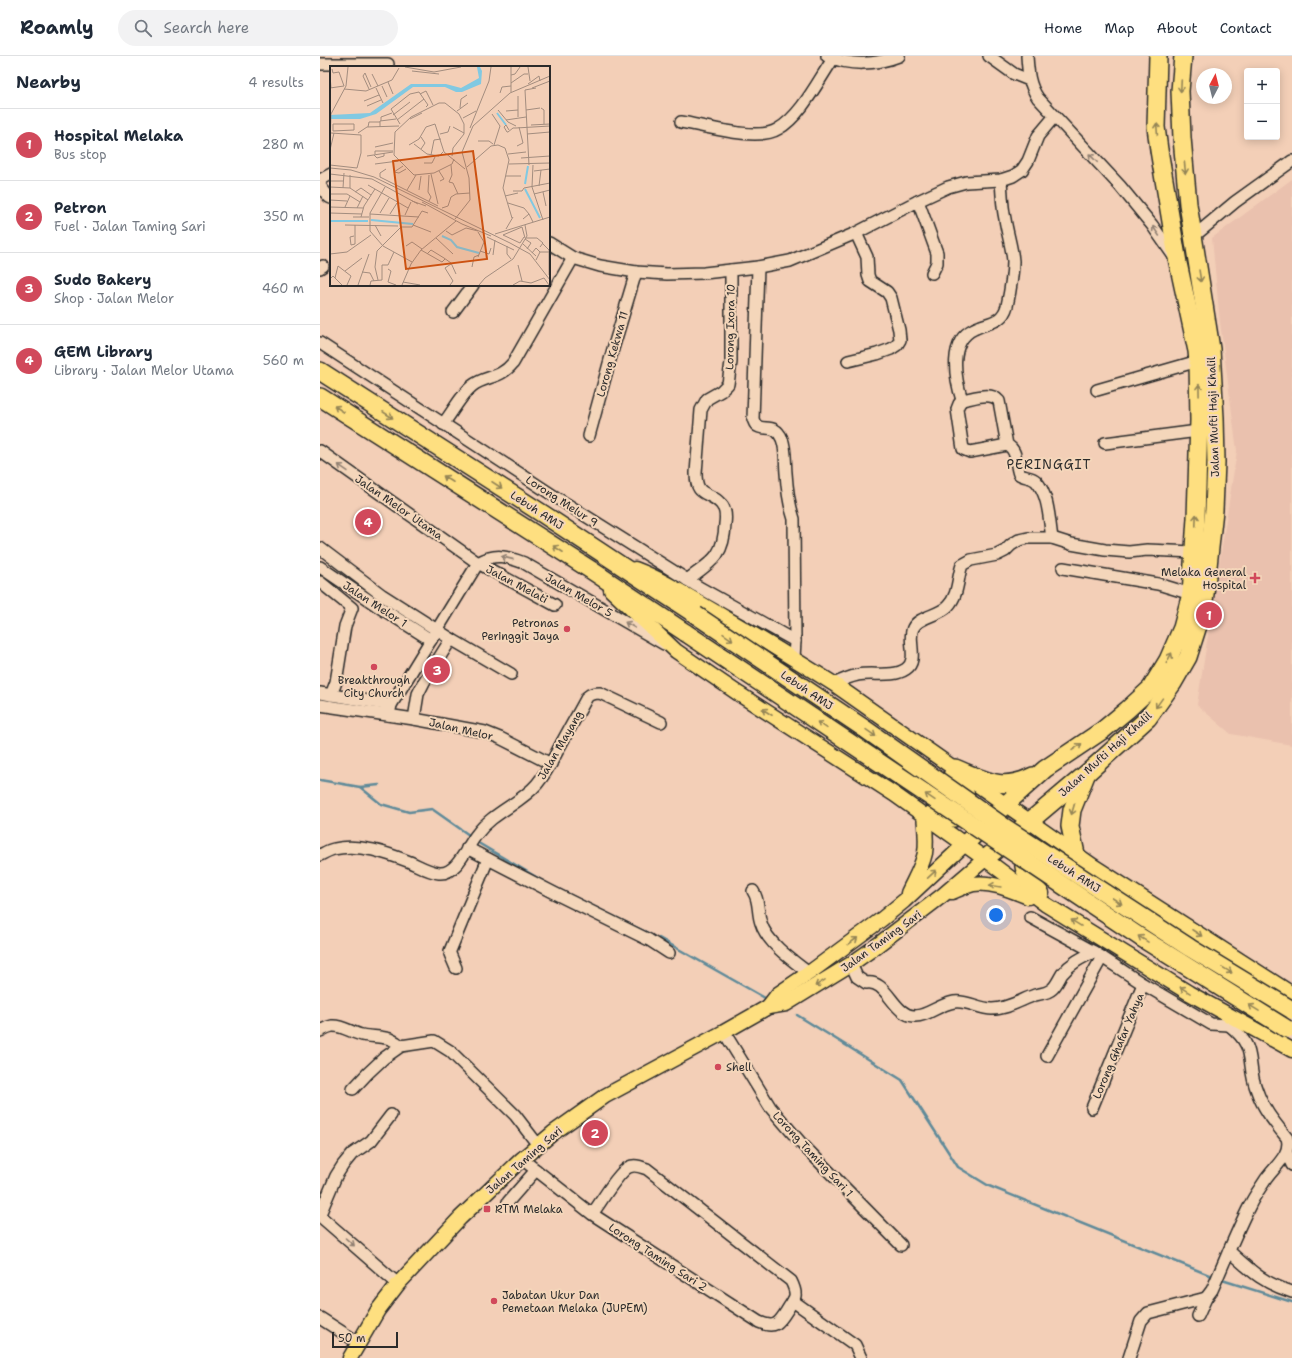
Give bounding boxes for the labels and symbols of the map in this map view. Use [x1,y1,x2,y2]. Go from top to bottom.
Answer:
inset map [330,66,550,286]
north arrow [1196,68,1232,104]
one-way arrow [1177,79,1184,92]
one-way arrow [1153,123,1160,136]
one-way arrow [1088,152,1097,163]
one-way arrow [1181,161,1188,174]
one-way arrow [1152,226,1160,237]
one-way arrow [1196,269,1204,282]
street label: Lorong Ixora 10 [722,284,739,370]
street label: Lorong Kekwa 11 [593,310,632,399]
street label: Jalan Mufti Haji Khalil [1204,356,1223,477]
one-way arrow [1195,384,1203,397]
one-way arrow [333,404,345,412]
one-way arrow [382,411,393,419]
district label: PERINGGIT [1006,456,1092,473]
one-way arrow [338,464,349,472]
street label: Jalan Melor Utama [352,471,446,544]
street label: Lorong Melur 9 [523,472,601,530]
one-way arrow [443,475,454,483]
one-way arrow [492,481,503,489]
street label: Lebuh AMJ [507,488,566,533]
pin: 4 [355,507,381,537]
one-way arrow [1192,514,1200,527]
one-way arrow [553,545,564,553]
one-way arrow [501,553,514,561]
street label: Jalan Melati [483,562,550,607]
place label: Melaka General Hospital [1161,565,1247,593]
street label: Jalan Melor 5 [542,570,616,621]
marker: Melaka General Hospital [1249,572,1261,584]
street label: Jalan Melor 1 [340,578,410,631]
pin: 1 [1196,600,1222,630]
place label: Petronas Peringgit Jaya [482,616,559,644]
one-way arrow [624,621,636,629]
marker: Petronas Peringgit Jaya [562,624,572,634]
one-way arrow [723,633,734,641]
one-way arrow [1165,652,1173,664]
pin: 3 [424,655,450,685]
marker: Breakthrough City Church [369,662,379,672]
street label: Lebuh AMJ [778,667,836,714]
place label: Breakthrough City Church [338,673,410,701]
one-way arrow [1155,697,1163,708]
street label: Jalan Mayang [535,708,586,783]
one-way arrow [762,708,773,716]
street label: Jalan Mufti Haji Khalil [1056,708,1156,800]
street label: Jalan Melor [427,715,494,744]
one-way arrow [817,721,828,729]
one-way arrow [865,729,876,737]
one-way arrow [1071,743,1082,751]
one-way arrow [925,793,936,801]
one-way arrow [1069,803,1076,816]
street label: Lebuh AMJ [1044,851,1103,896]
one-way arrow [927,870,937,879]
one-way arrow [989,882,1002,890]
one-way arrow [1111,897,1122,905]
your location [986,905,1006,925]
street label: Jalan Taming Sari [838,907,925,976]
one-way arrow [1071,919,1082,927]
one-way arrow [1191,929,1203,937]
one-way arrow [1138,935,1149,943]
one-way arrow [848,936,859,945]
one-way arrow [1221,967,1233,975]
one-way arrow [815,979,826,987]
one-way arrow [1179,985,1191,993]
street label: Lorong Ghafar Yahya [1089,991,1148,1101]
one-way arrow [1248,1004,1259,1012]
place label: Shell [726,1060,752,1075]
marker: Shell [713,1062,723,1072]
street label: Lorong Taming Sari 1 [769,1108,856,1200]
pin: 2 [582,1118,608,1148]
street label: Jalan Taming Sari [483,1123,566,1198]
place label: RTM Melaka [495,1202,563,1217]
marker: RTM Melaka [482,1204,492,1214]
street label: Lorong Taming Sari 2 [606,1220,710,1295]
one-way arrow [344,1237,355,1246]
place label: Jabatan Ukur Dan Pemetaan Melaka (JUPEM) [502,1288,648,1316]
marker: Jabatan Ukur Dan Pemetaan Melaka (JUPEM) [489,1296,499,1306]
scale bar [332,1330,398,1349]

